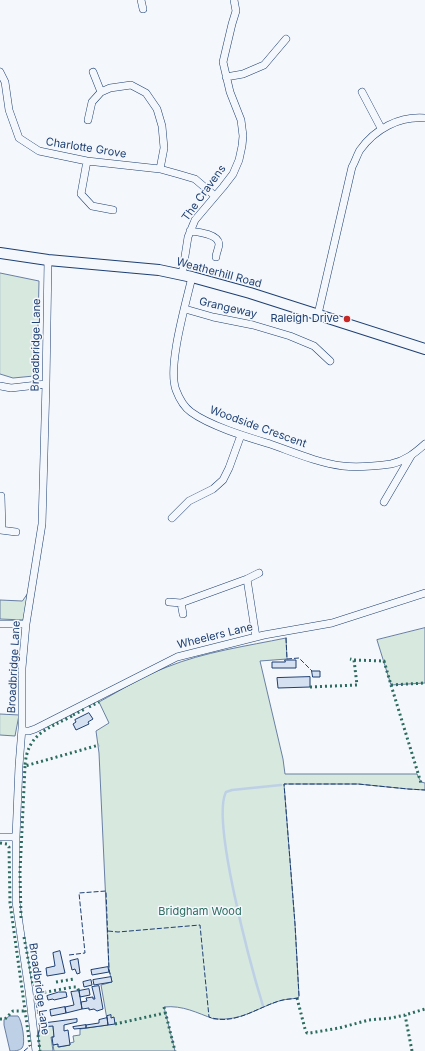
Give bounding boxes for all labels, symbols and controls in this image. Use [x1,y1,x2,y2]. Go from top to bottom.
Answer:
street label: Charlotte Grove [45,135,127,161]
street label: The Cravens [179,162,229,224]
street label: Weatherhill Road [175,255,263,291]
street label: Grangeway [198,295,258,321]
street label: Broadbridge Lane [29,299,43,391]
place label: Raleigh Drive [270,312,339,326]
marker: Raleigh Drive [342,314,352,324]
street label: Woodside Crescent [208,403,308,451]
street label: Broadbridge Lane [5,620,23,714]
street label: Wheelers Lane [176,620,254,652]
park label: Bridgham Wood [158,905,242,919]
street label: Broadbridge Lane [26,942,52,1036]

